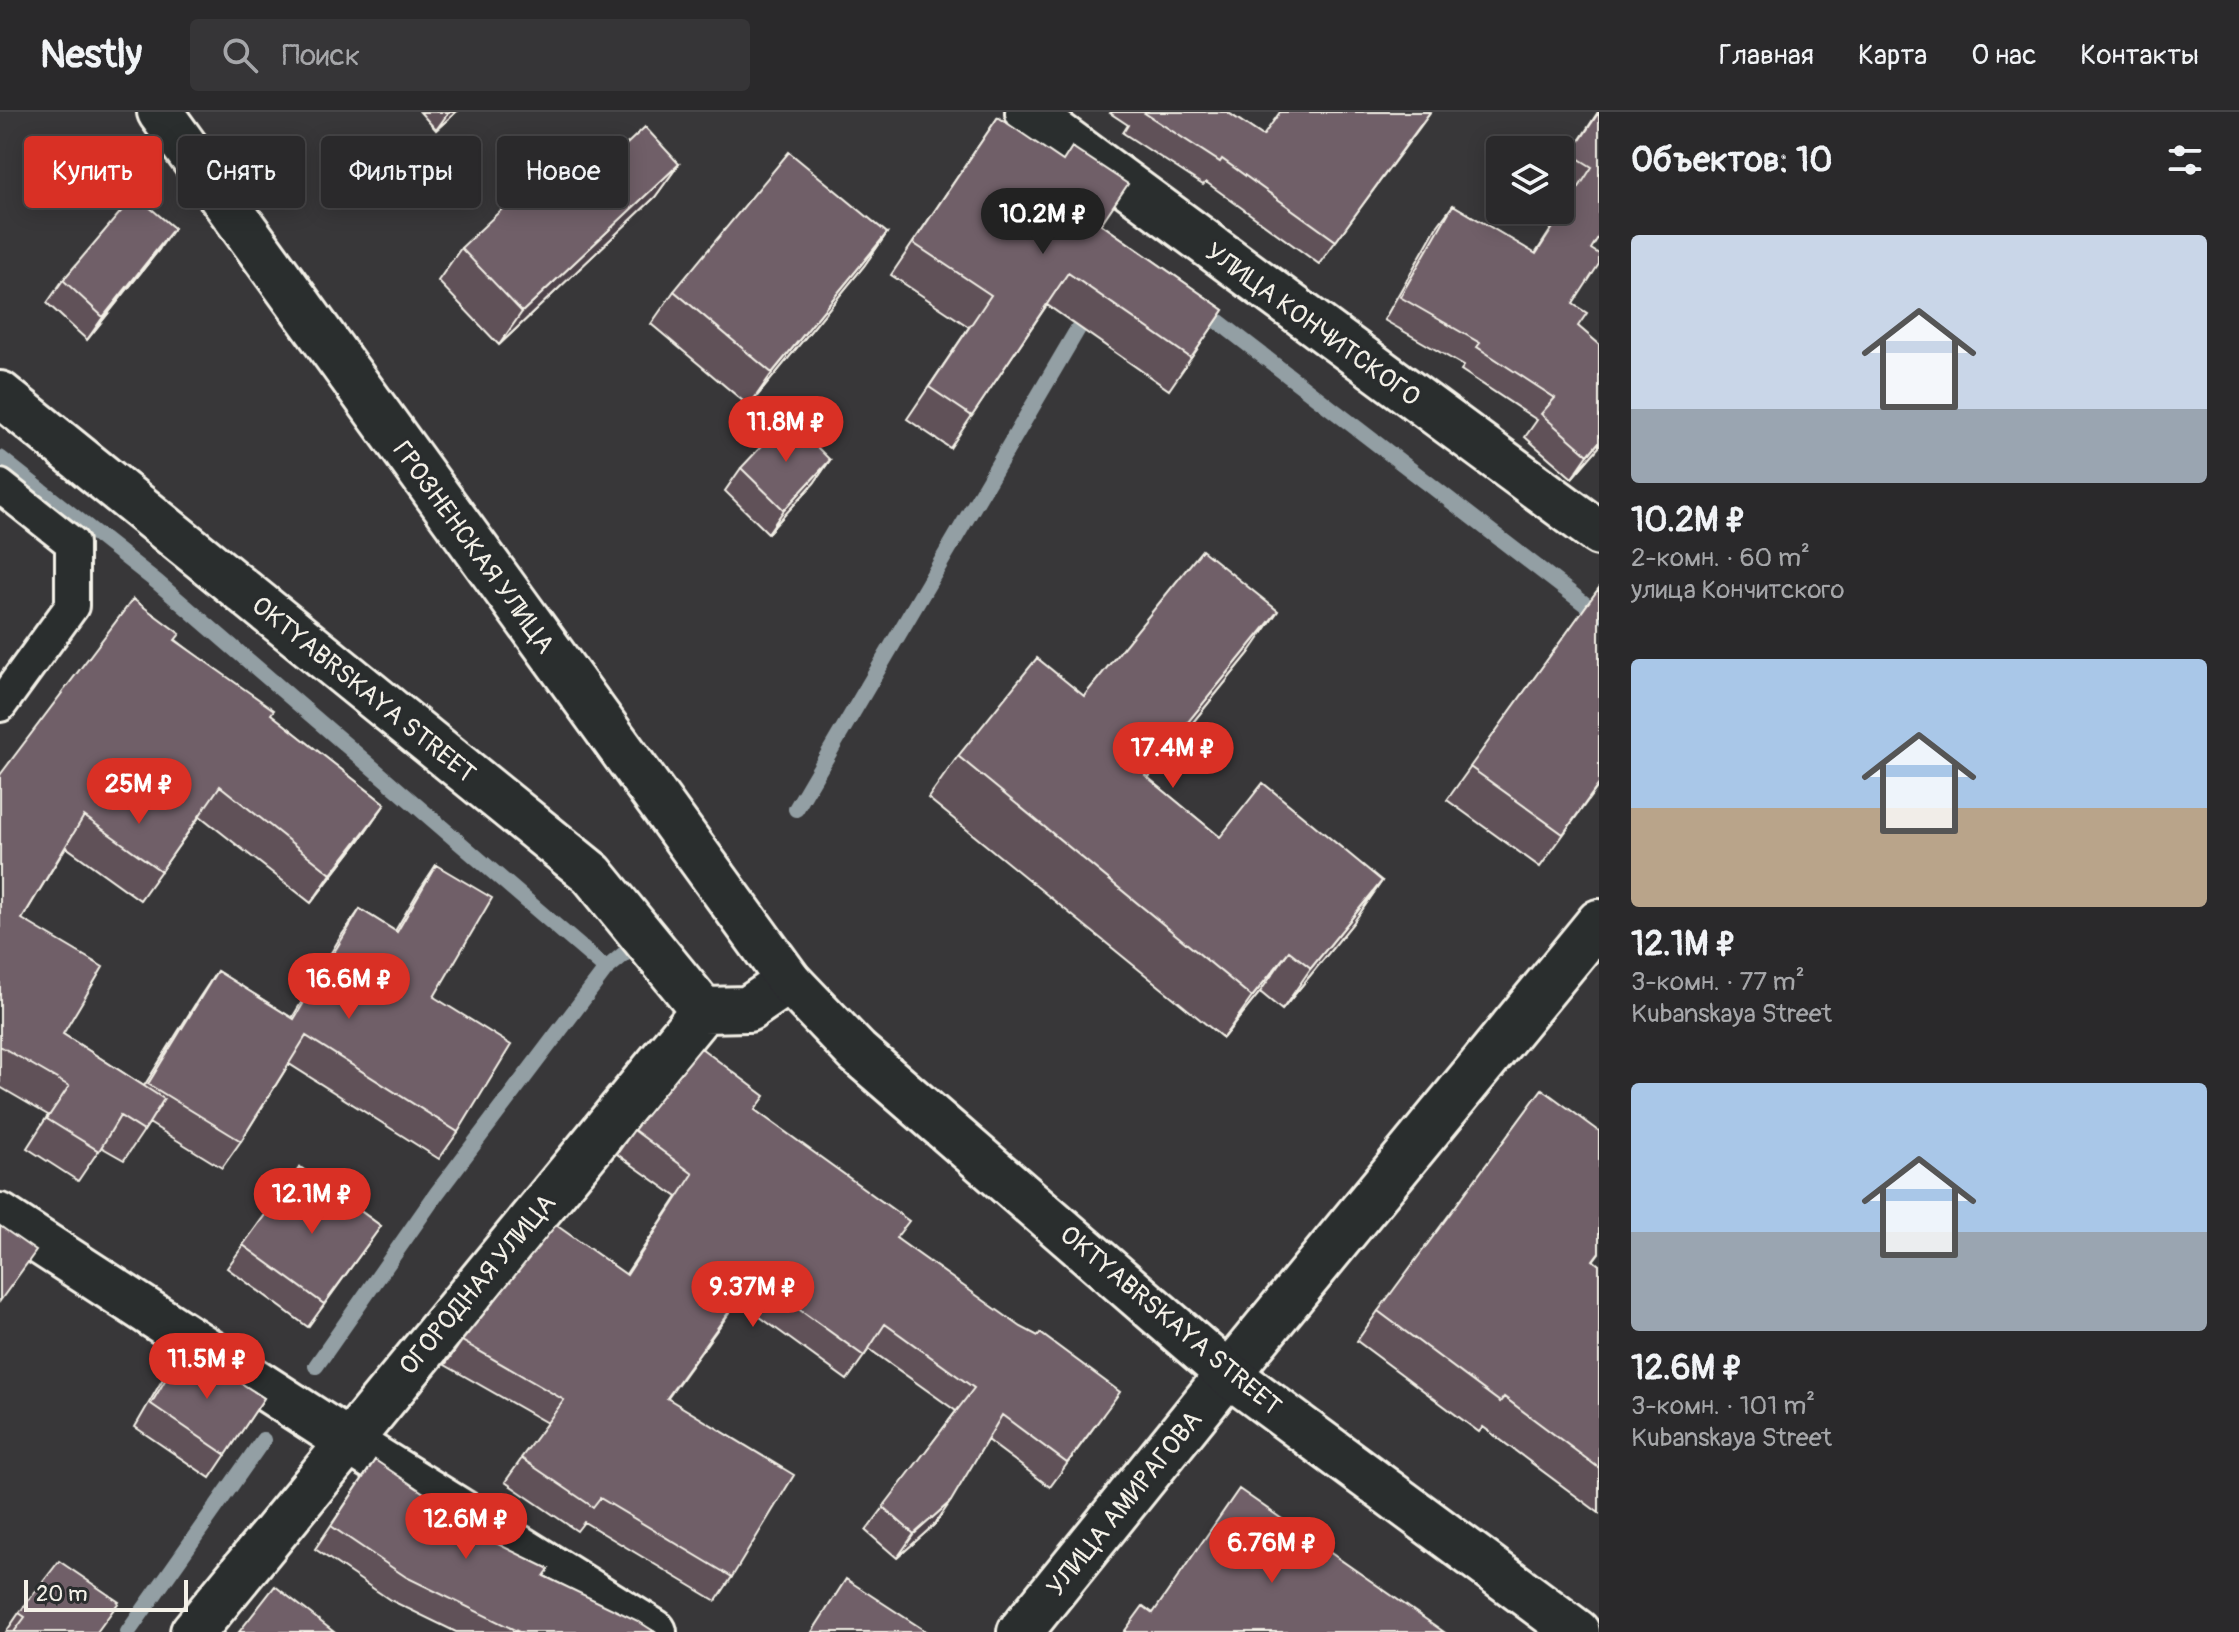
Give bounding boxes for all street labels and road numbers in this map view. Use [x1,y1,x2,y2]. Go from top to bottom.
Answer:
street label: УЛИЦА КОНЧИТСКОГО [1199,236,1426,414]
street label: ГРОЗНЕНСКАЯ УЛИЦА [385,435,561,660]
street label: OKTYABRSKAYA STREET [245,590,482,790]
street label: ОГОРОДНАЯ УЛИЦА [393,1187,563,1382]
street label: OKTYABRSKAYA STREET [1053,1219,1288,1423]
street label: УЛИЦА АМИРАГОВА [1040,1404,1209,1603]

